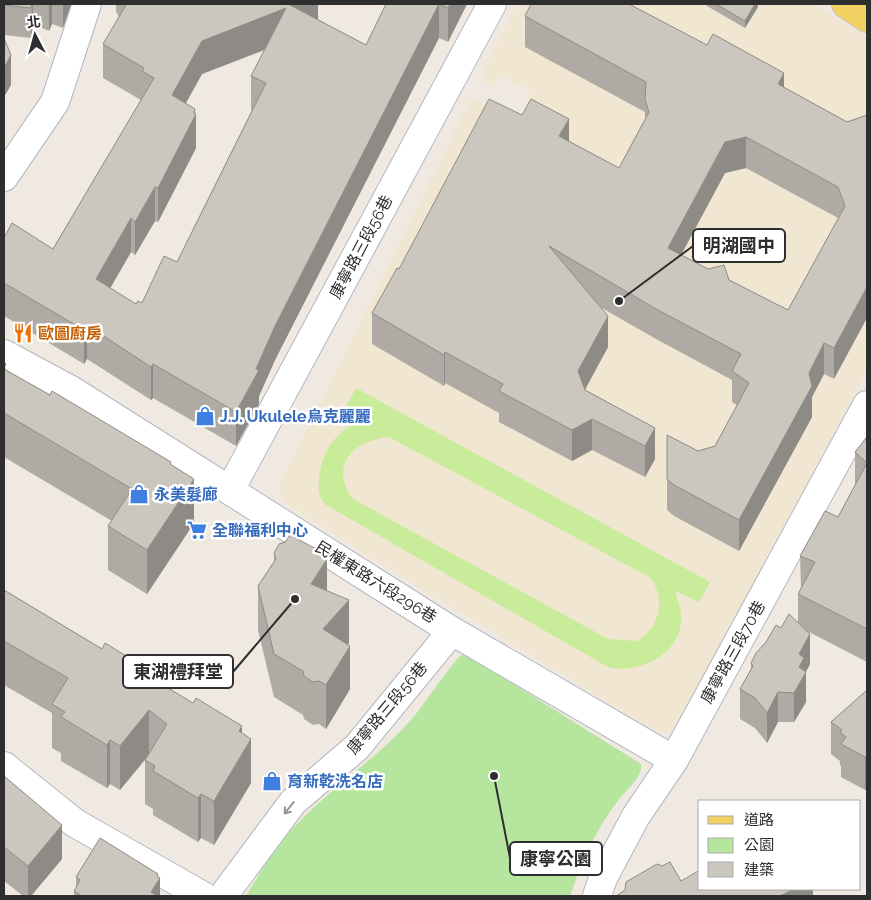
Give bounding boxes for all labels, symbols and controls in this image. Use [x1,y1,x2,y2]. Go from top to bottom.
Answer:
north arrow [10,10,60,60]
text: 北 [26,13,41,31]
street label: 康寧路三段56巷 [326,192,396,302]
callout: 明湖國中 [693,229,785,262]
text: 明湖國中 [703,235,775,256]
restaurant icon: 歐圖廚房 [12,322,34,344]
place label: 歐圖廚房 [38,324,102,343]
shop icon: J.J. Ukulele烏克麗麗 [194,405,216,427]
place label: J.J. Ukulele烏克麗麗 [220,407,371,426]
shop icon: 永美髮廊 [128,483,150,505]
place label: 永美髮廊 [154,485,218,504]
supermarket icon: 全聯福利中心 [186,519,208,541]
place label: 全聯福利中心 [212,521,308,540]
street label: 民權東路六段296巷 [312,537,440,627]
street label: 康寧路三段70巷 [697,597,769,707]
callout: 東湖禮拜堂 [123,655,233,688]
street label: 康寧路三段56巷 [343,658,431,758]
text: 東湖禮拜堂 [133,661,223,682]
shop icon: 育新乾洗名店 [261,770,283,792]
place label: 育新乾洗名店 [287,772,383,791]
legend [698,800,861,890]
one-way arrow [284,801,295,814]
text: 道路 [744,811,774,829]
text: 公園 [744,836,774,854]
callout: 康寧公園 [510,842,602,875]
text: 康寧公園 [520,848,592,869]
text: 建築 [744,861,774,879]

